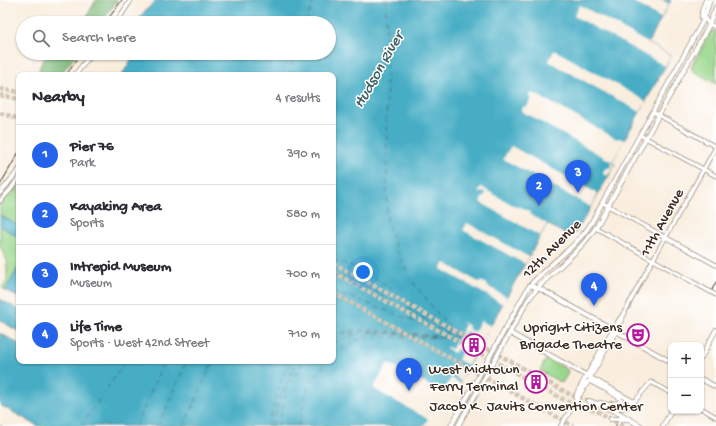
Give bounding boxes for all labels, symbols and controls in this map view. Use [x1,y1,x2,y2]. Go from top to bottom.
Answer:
search box [16,16,336,60]
icon: search [30,27,52,49]
water label: Hudson River [351,27,411,112]
text: Search here [62,29,136,47]
text: Nearby [32,88,85,108]
text: 4 results [276,91,320,106]
text: Pier 76 [70,138,114,156]
text: 1 [42,147,48,162]
text: 390 m [287,147,320,162]
text: Park [70,156,95,171]
pin: 3 [565,160,591,193]
pin: 2 [526,173,552,206]
street label: 11th Avenue [636,186,689,261]
text: Kayaking Area [70,198,162,216]
text: 2 [42,207,48,222]
text: 580 m [286,207,320,222]
text: Sports [70,216,104,231]
street label: 12th Avenue [518,216,586,283]
text: Intrepid Museum [70,258,171,276]
your location [353,262,373,282]
text: 3 [42,267,48,282]
text: 700 m [286,267,320,282]
pin: 4 [581,273,607,306]
text: Museum [70,276,112,291]
text: Life Time [70,318,122,336]
place label: Upright Citizens Brigade Theatre [519,319,622,354]
theatre icon: Upright Citizens Brigade Theatre [625,322,651,348]
text: 4 [42,327,48,342]
text: 710 m [288,327,320,342]
building icon: West Midtown Ferry Terminal [461,332,487,358]
text: Sports · West 42nd Street [70,336,209,351]
map controls [668,342,704,414]
button: + [668,342,704,378]
pin: 1 [396,358,422,391]
place label: West Midtown Ferry Terminal [429,361,519,396]
building icon: Jacob K. Javits Convention Center [523,369,549,395]
button: − [668,378,704,414]
place label: Jacob K. Javits Convention Center [429,398,644,416]

